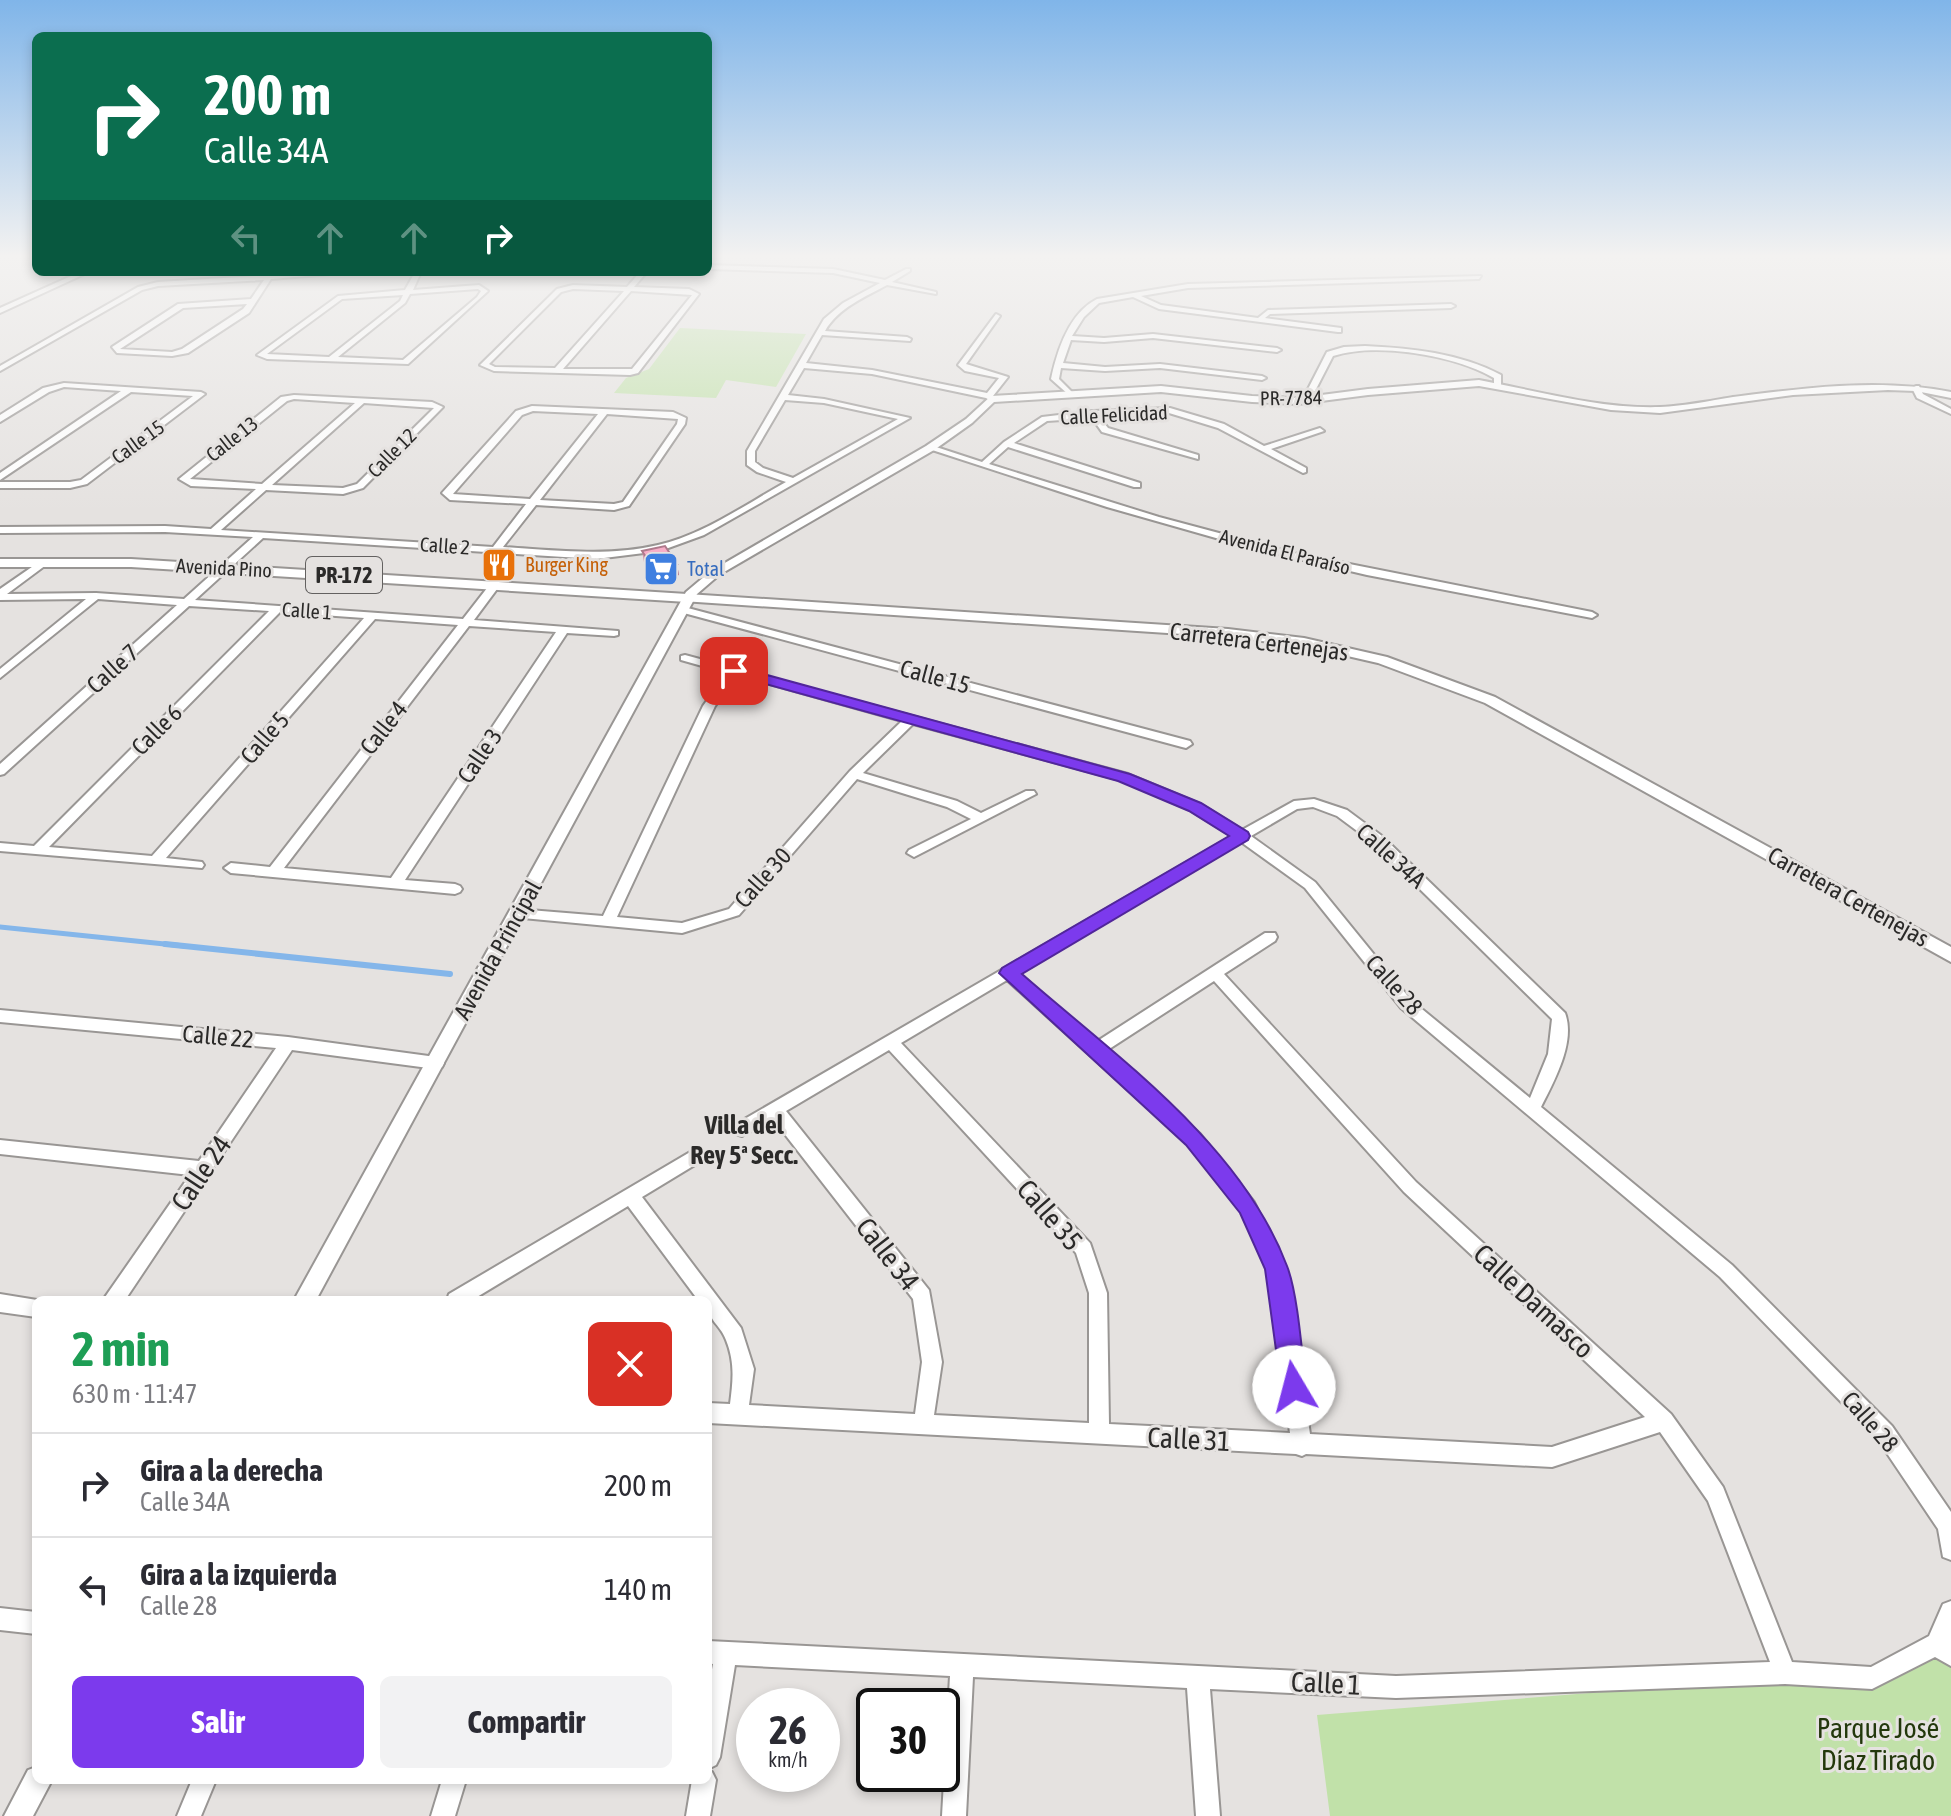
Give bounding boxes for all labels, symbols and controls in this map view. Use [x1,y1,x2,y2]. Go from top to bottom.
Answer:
text: 200 m [204,63,331,127]
icon: right [72,64,176,168]
text: Calle 34A [204,129,328,171]
icon: left [224,216,268,260]
icon: ahead [308,216,352,260]
icon: ahead [392,216,436,260]
icon: right [476,216,520,260]
street label: PR-7784 [1260,385,1322,410]
street label: Calle Felicidad [1060,400,1168,429]
street label: Calle 13 [201,411,262,466]
street label: Calle 15 [107,415,168,468]
street label: Calle 12 [363,424,421,482]
street label: Avenida El Paraíso [1217,524,1353,579]
street label: Calle 2 [419,532,471,559]
restaurant icon: Burger King [480,546,518,584]
supermarket icon: Total [642,550,680,588]
place label: Burger King [525,553,608,576]
street label: Avenida Pino [176,554,272,581]
road number: PR-172 [306,557,382,593]
place label: Total [687,557,725,580]
street label: Calle 1 [281,597,333,624]
street label: Carretera Certenejas [1168,617,1350,666]
pin [700,637,768,705]
street label: Calle 7 [81,639,144,699]
icon: arrive [712,649,756,693]
street label: Calle 15 [897,654,973,699]
street label: Calle 4 [355,696,413,760]
street label: Calle 6 [126,699,187,760]
street label: Calle 5 [235,706,294,769]
street label: Calle 3 [452,723,508,788]
street label: Calle 34A [1351,818,1431,894]
street label: Carretera Certenejas [1763,841,1933,952]
street label: Calle 30 [729,842,796,913]
street label: Avenida Principal [448,875,547,1024]
street label: Calle 28 [1361,949,1428,1020]
street label: Calle 22 [181,1020,255,1053]
district label: Villa del Rey 5ª Secc. [690,1110,798,1170]
street label: Calle 24 [165,1130,237,1216]
street label: Calle 35 [1011,1173,1089,1257]
street label: Calle 34 [850,1211,926,1297]
street label: Calle Damasco [1467,1237,1601,1365]
text: 2 min [72,1321,170,1376]
button: close [588,1322,672,1406]
position arrow [1252,1345,1336,1429]
text: 630 m · 11:47 [72,1379,197,1409]
street label: Calle 28 [1837,1386,1904,1457]
street label: Calle 31 [1147,1421,1231,1457]
text: Gira a la derecha [140,1453,323,1487]
icon: right [72,1463,116,1507]
text: 200 m [604,1468,672,1502]
text: Calle 34A [140,1487,230,1517]
text: Gira a la izquierda [140,1557,337,1591]
icon: left [72,1567,116,1611]
text: 140 m [604,1572,672,1606]
text: Calle 28 [140,1591,217,1621]
street label: Calle 1 [1290,1665,1362,1701]
button: Salir [72,1676,364,1768]
button: Compartir [380,1676,672,1768]
speed limit sign: 30 [856,1688,960,1792]
text: 26 [769,1707,807,1752]
park label: Parque José Díaz Tirado [1817,1712,1939,1776]
text: km/h [768,1748,808,1771]

